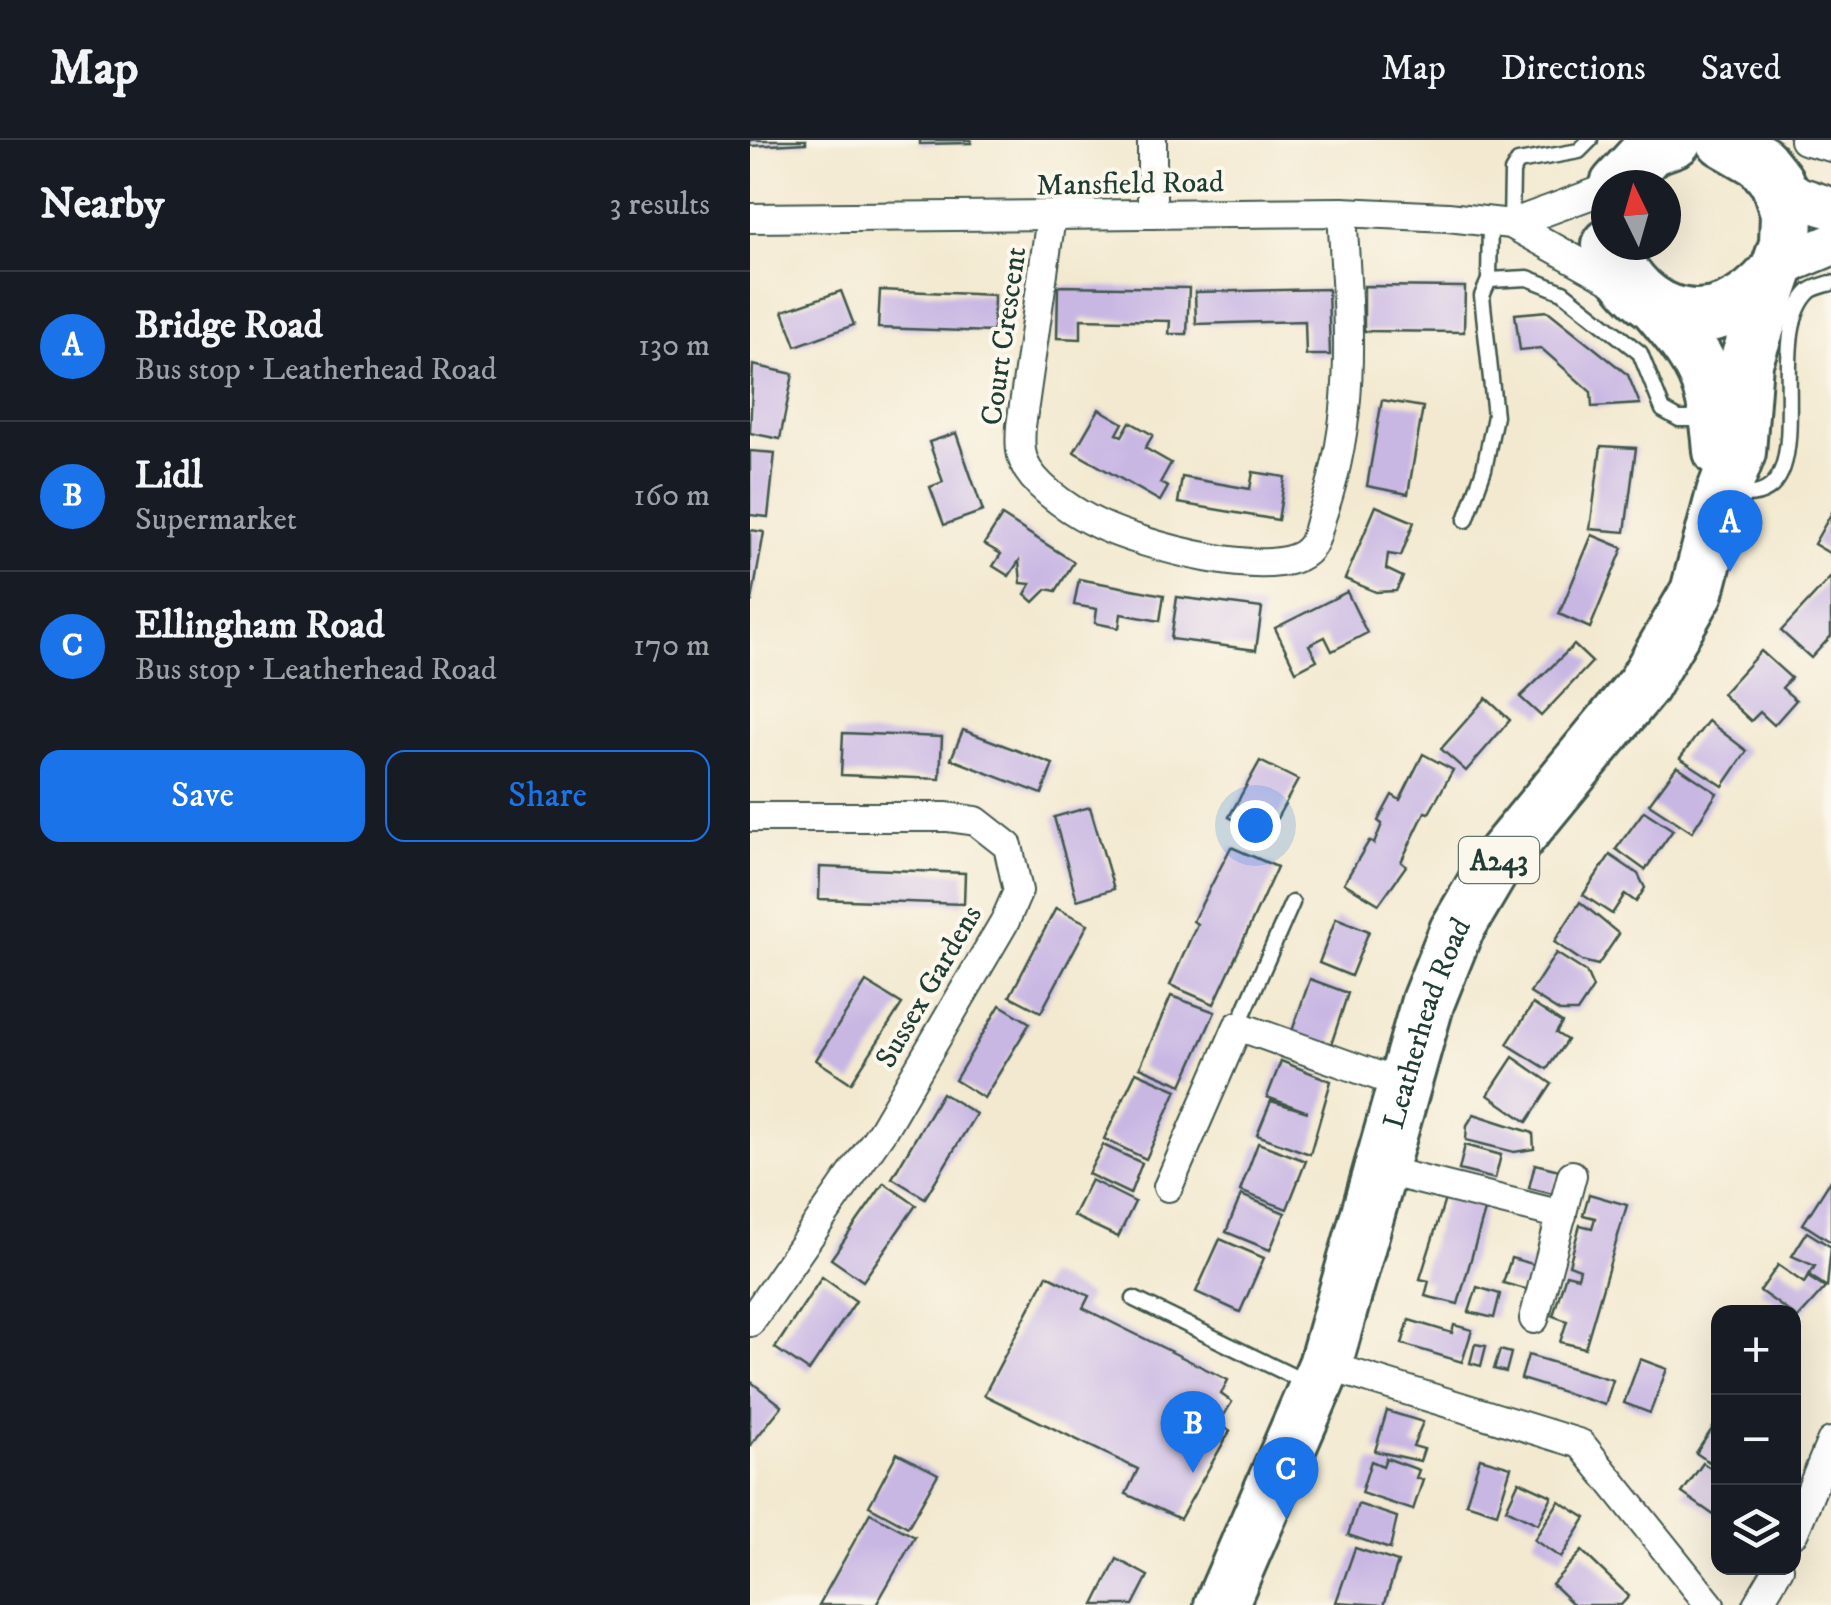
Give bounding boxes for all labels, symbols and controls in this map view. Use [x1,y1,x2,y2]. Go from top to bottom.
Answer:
text: Map [50,39,138,99]
text: Map [1381,47,1446,91]
text: Directions [1501,47,1646,91]
text: Saved [1701,47,1781,91]
street label: Mansfield Road [1036,164,1224,205]
north arrow [1591,170,1681,260]
text: Nearby [40,179,164,231]
text: 3 results [609,185,710,225]
street label: Court Crescent [974,244,1035,428]
text: Bridge Road [135,302,323,350]
text: A [62,326,83,366]
text: 130 m [638,326,710,366]
text: Bus stop · Leatherhead Road [135,350,497,390]
text: Lidl [135,452,203,500]
text: B [62,476,83,516]
text: 160 m [634,476,710,516]
pin: A [1698,490,1762,572]
text: Supermarket [135,500,297,540]
text: Ellingham Road [135,602,384,650]
text: C [62,626,83,666]
text: 170 m [633,626,710,666]
text: Bus stop · Leatherhead Road [135,650,497,690]
button: Save [40,750,365,842]
button: Share [385,750,710,842]
your location [1230,800,1281,851]
road number: A243 [1459,837,1539,883]
street label: Sussex Gardens [868,899,991,1075]
street label: Leatherhead Road [1376,911,1480,1133]
map controls [1711,1305,1801,1575]
button: + [1711,1305,1801,1395]
pin: B [1160,1390,1226,1473]
button: − [1711,1395,1801,1485]
pin: C [1254,1436,1318,1519]
button: layers [1711,1485,1801,1575]

